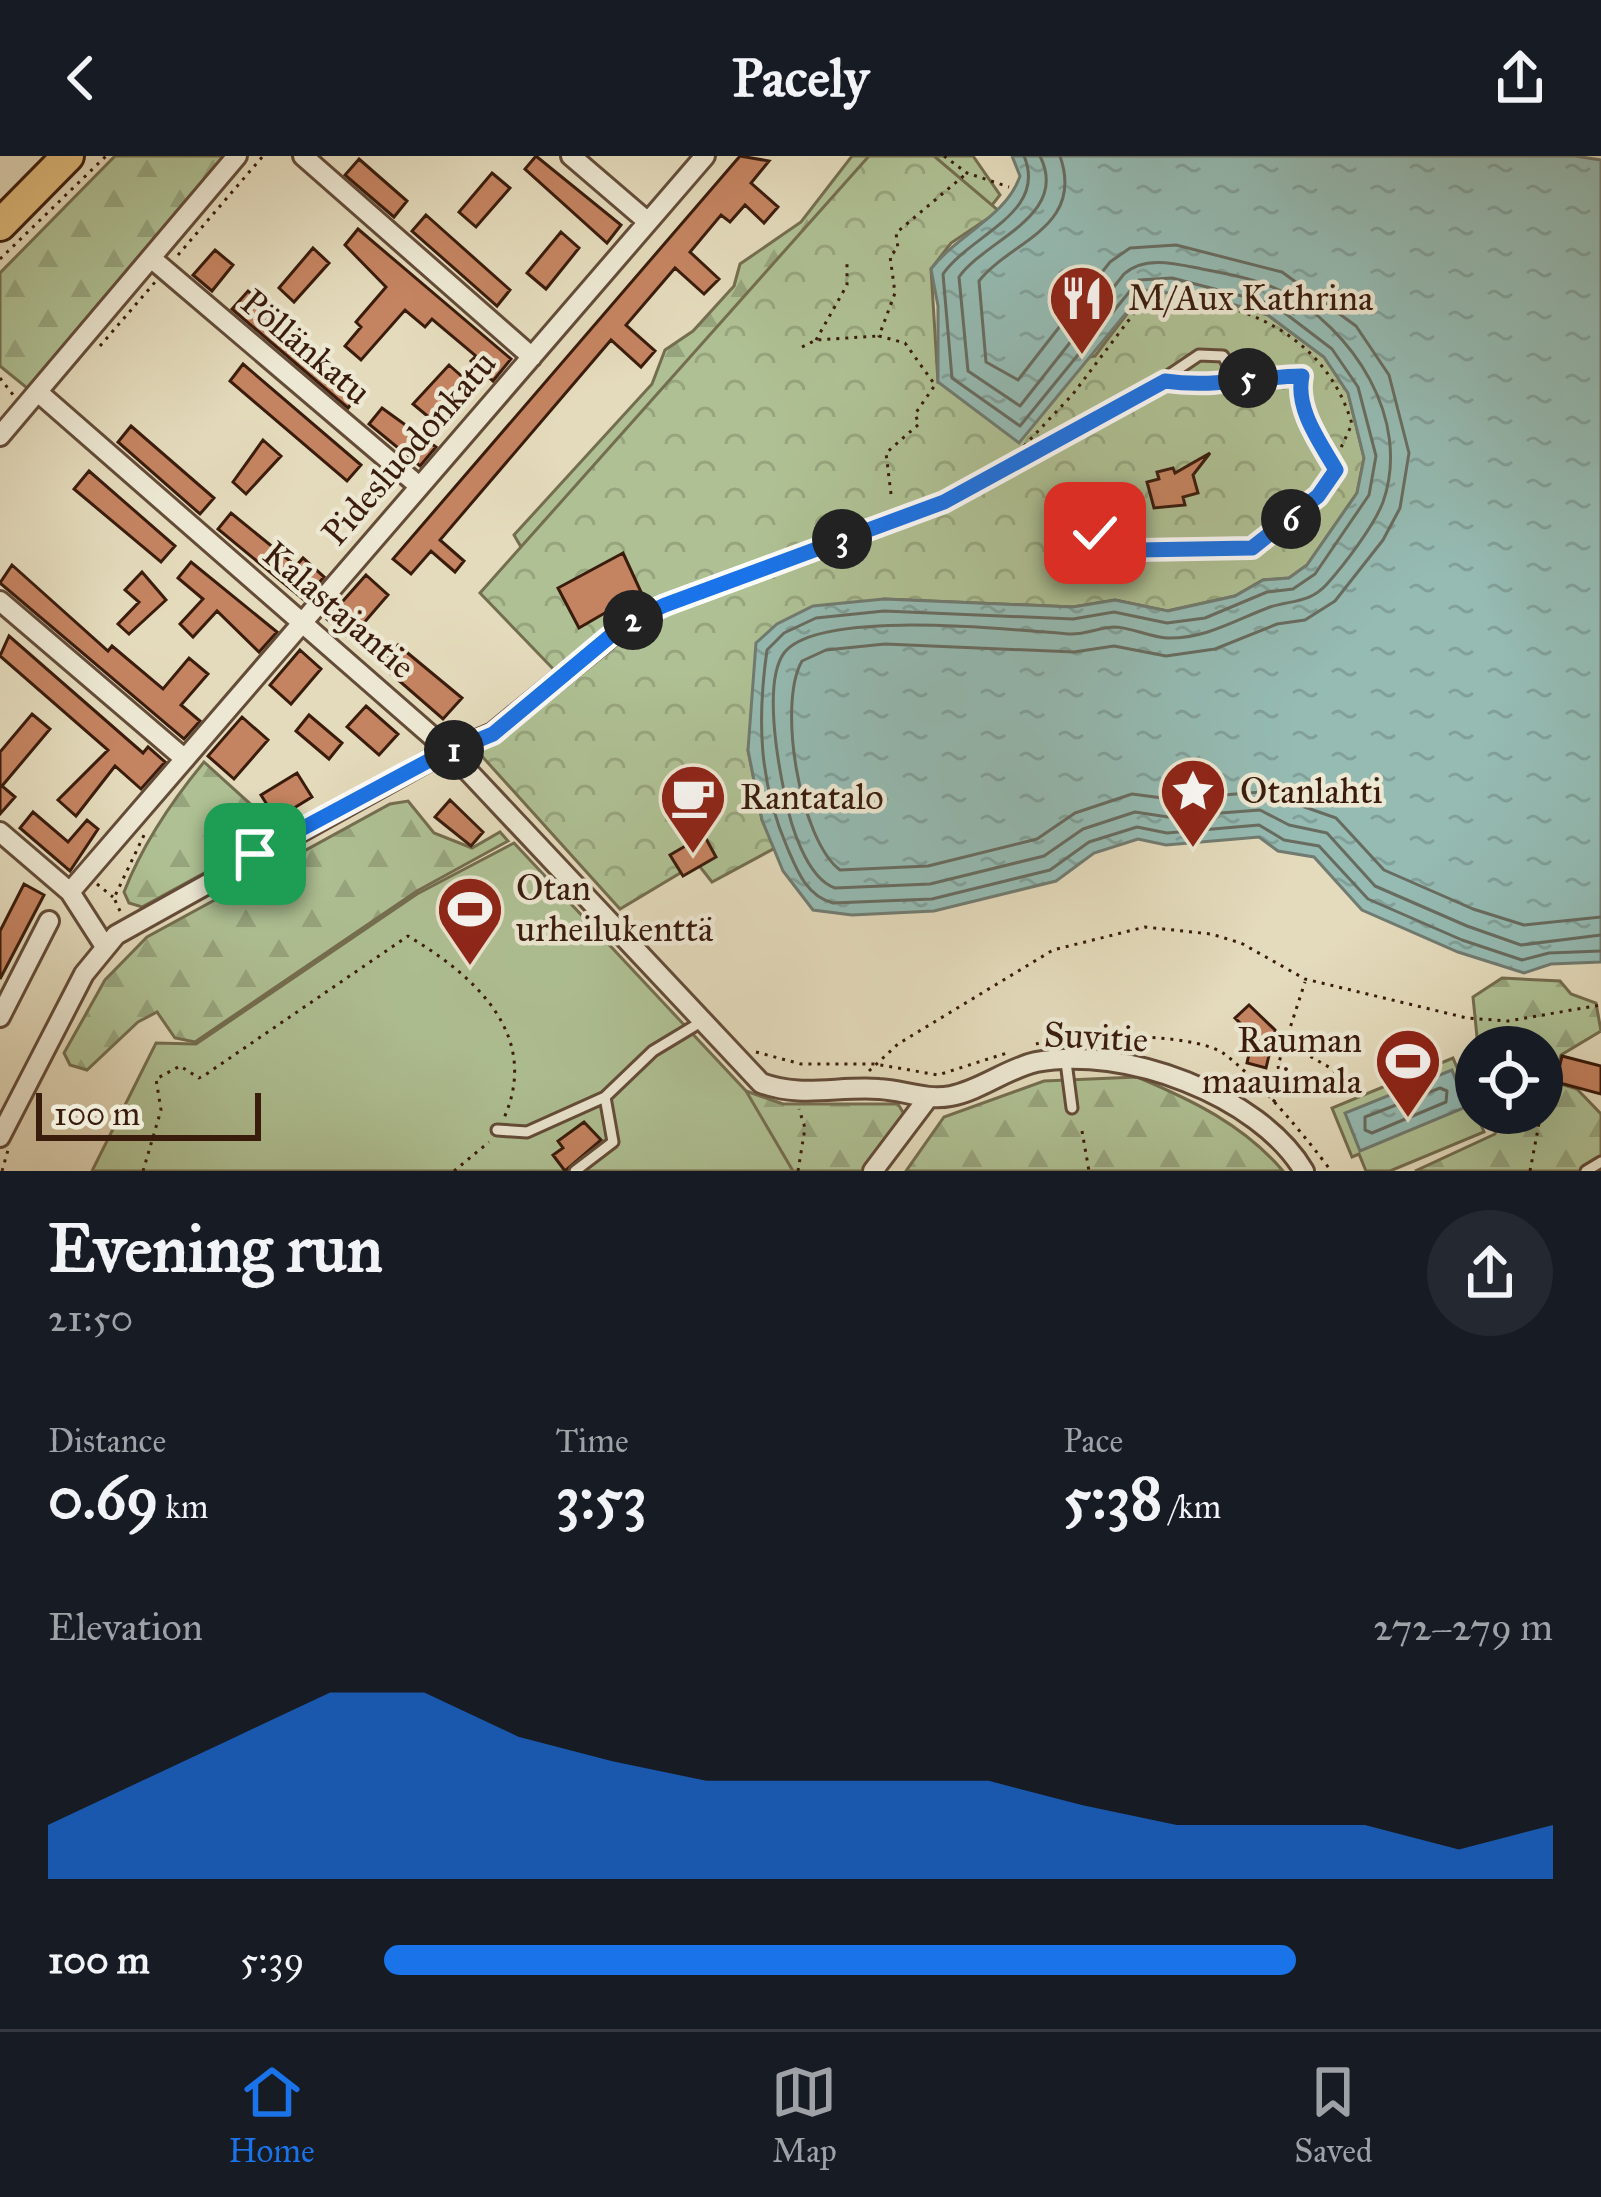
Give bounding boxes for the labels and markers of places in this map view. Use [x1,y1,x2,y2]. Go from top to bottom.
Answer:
restaurant icon: M/Aux Kathrina [1047,263,1117,357]
place label: M/Aux Kathrina [1128,276,1374,320]
pin: 5 [1218,348,1278,408]
pin [1044,482,1146,584]
pin: 6 [1261,489,1321,549]
pin: 3 [812,509,872,569]
pin: 2 [603,590,663,650]
pin: 1 [424,720,484,780]
place icon: Otanlahti [1158,756,1228,850]
cafe icon: Rantatalo [658,762,728,856]
place label: Otanlahti [1240,769,1382,813]
place label: Rantatalo [740,775,884,819]
pin [204,803,306,905]
place label: Otan urheilukenttä [516,866,714,951]
sports icon: Otan urheilukenttä [435,874,505,968]
place label: Rauman maauimala [1202,1018,1363,1103]
sports icon: Rauman maauimala [1373,1026,1443,1120]

